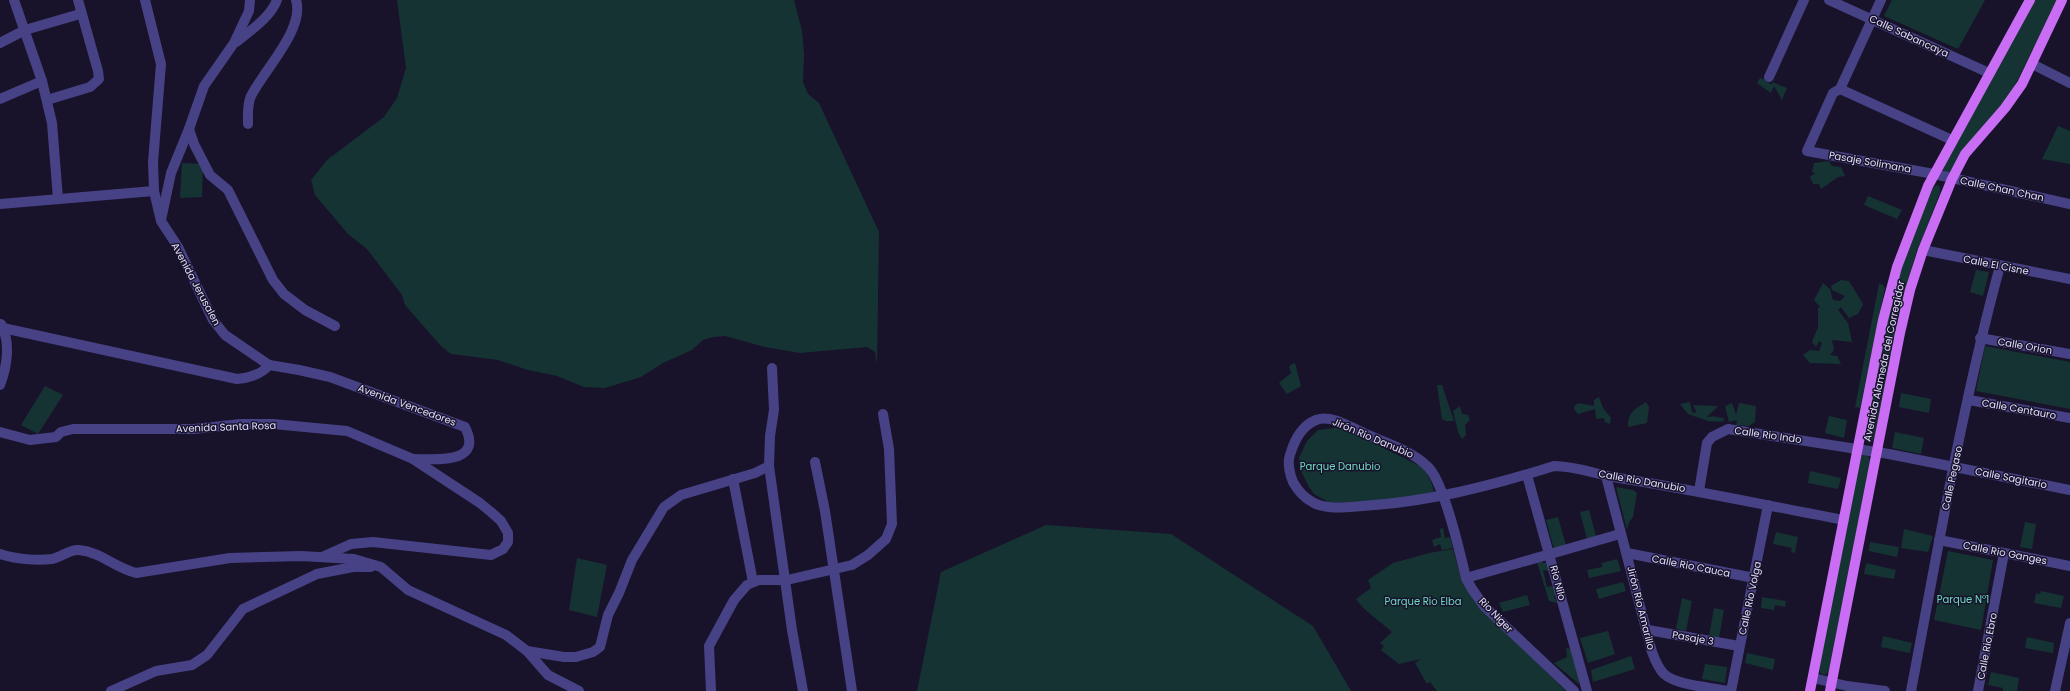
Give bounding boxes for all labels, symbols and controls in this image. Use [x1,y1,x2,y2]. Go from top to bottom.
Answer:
street label: Calle Sabancaya [1867,11,1951,61]
street label: Pasaje Solimana [1828,147,1912,177]
street label: Calle Chan Chan [1959,173,2045,205]
street label: Avenida Jerusalen [168,240,224,328]
street label: Calle El Cisne [1962,251,2030,279]
street label: Avenida Alameda del Corregidor [1860,279,1908,443]
street label: Calle Orion [1997,334,2053,358]
street label: Avenida Vencedores [356,380,458,430]
street label: Calle Centauro [1981,395,2057,423]
street label: Jirón Rio Danubio [1330,414,1416,462]
street label: Avenida Santa Rosa [176,418,276,436]
street label: Calle Rio Indo [1733,423,1803,447]
street label: Calle Pegaso [1938,444,1966,512]
park label: Parque Danubio [1300,459,1380,474]
street label: Calle Sagitario [1974,464,2048,492]
street label: Calle Rio Danubio [1597,466,1687,496]
street label: Calle Rio Ganges [1962,538,2048,568]
street label: Calle Rio Cauca [1651,551,1731,581]
street label: Calle Rio Volga [1735,560,1765,636]
street label: Rio Nilo [1546,564,1570,602]
street label: Jirón Río Amarillo [1623,565,1659,651]
park label: Parque N°1 [1937,592,1989,607]
park label: Parque Río Elba [1384,594,1462,609]
street label: Rio Niger [1475,594,1517,636]
street label: Calle Rio Ebro [1973,611,2001,681]
street label: Pasaje 3 [1671,627,1715,649]

